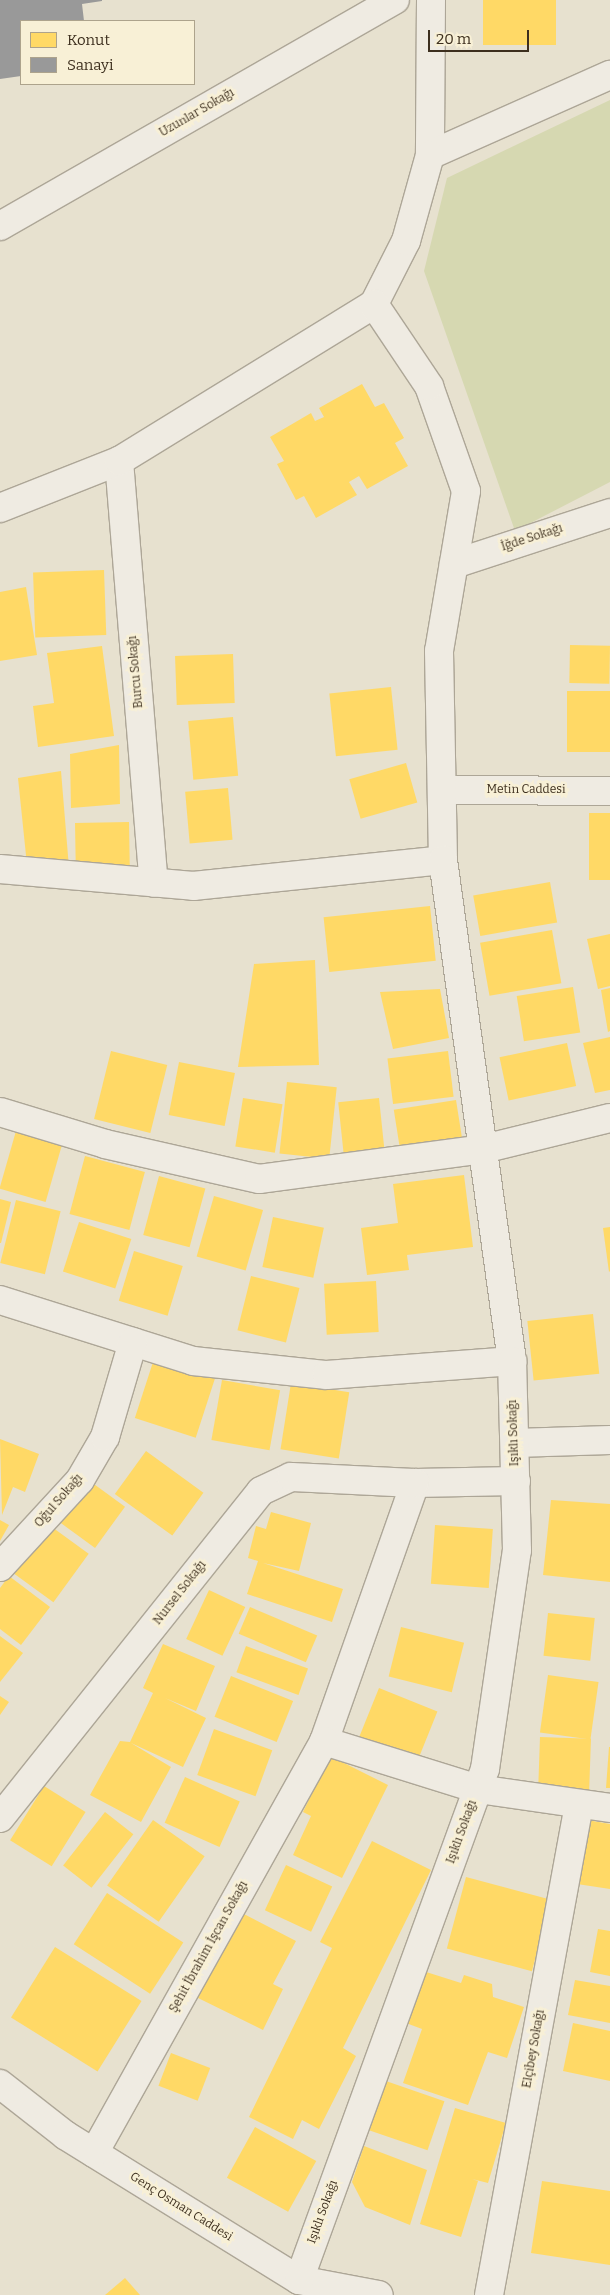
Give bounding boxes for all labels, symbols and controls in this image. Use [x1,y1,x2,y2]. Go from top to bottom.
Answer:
legend [20,20,195,85]
scale bar [430,20,531,52]
text: 20 m [436,30,471,48]
text: Konut [67,31,110,49]
text: Sanayi [67,56,113,74]
street label: Uzunlar Sokağı [157,86,237,140]
street label: İğde Sokağı [499,521,565,555]
street label: Burcu Sokağı [126,635,146,709]
street label: Metin Caddesi [486,783,566,797]
street label: Işıklı Sokağı [506,1399,522,1467]
street label: Oğul Sokağı [32,1471,86,1531]
street label: Nursel Sokağı [151,1558,209,1628]
street label: Işıklı Sokağı [444,1798,480,1866]
street label: Şehit İbrahim İşcan Sokağı [167,1879,251,2015]
street label: Elçibey Sokağı [520,2009,548,2089]
street label: Genç Osman Caddesi [127,2170,235,2244]
street label: Işıklı Sokağı [305,2178,341,2246]

